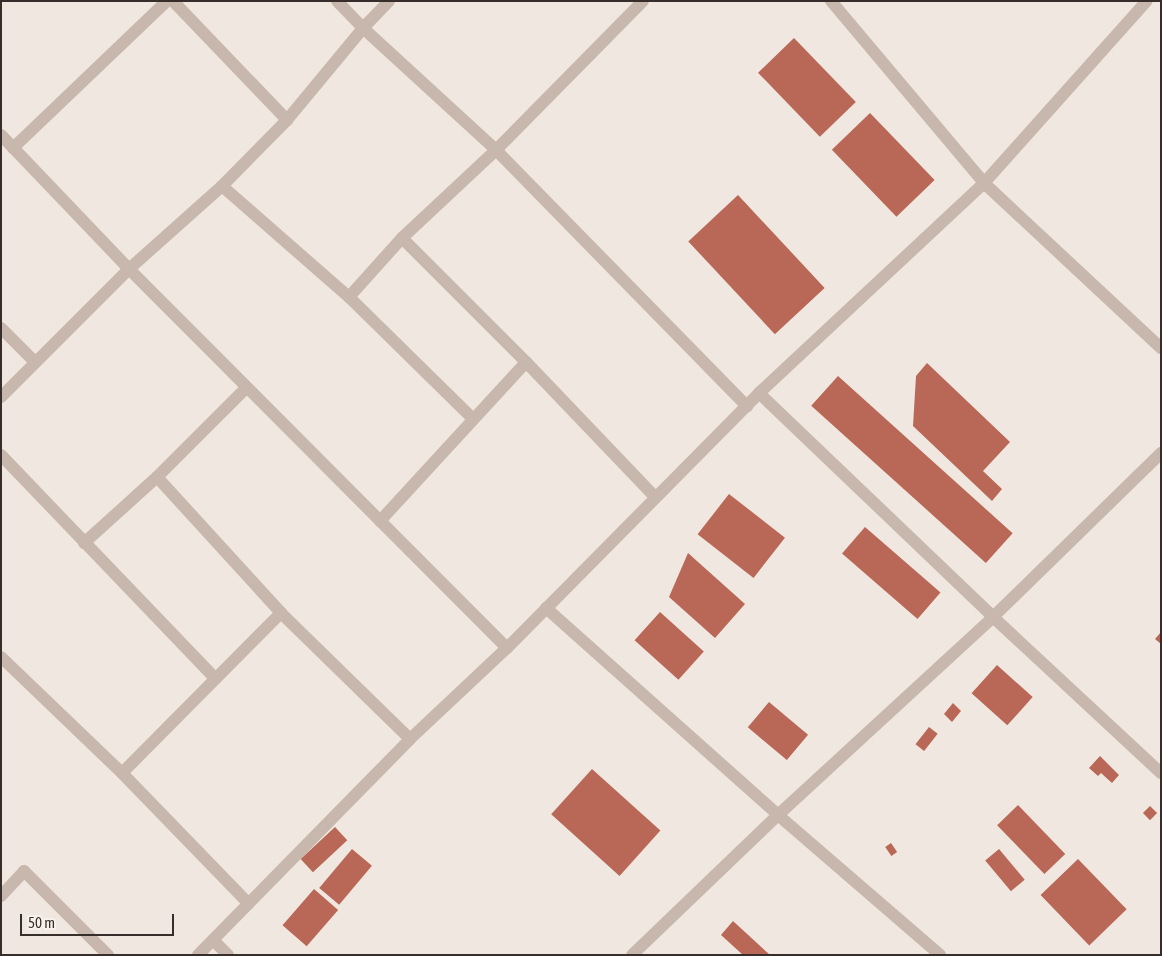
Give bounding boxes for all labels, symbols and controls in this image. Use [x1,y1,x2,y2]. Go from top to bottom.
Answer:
scale bar [22,904,176,936]
text: 50 m [28,914,55,931]

